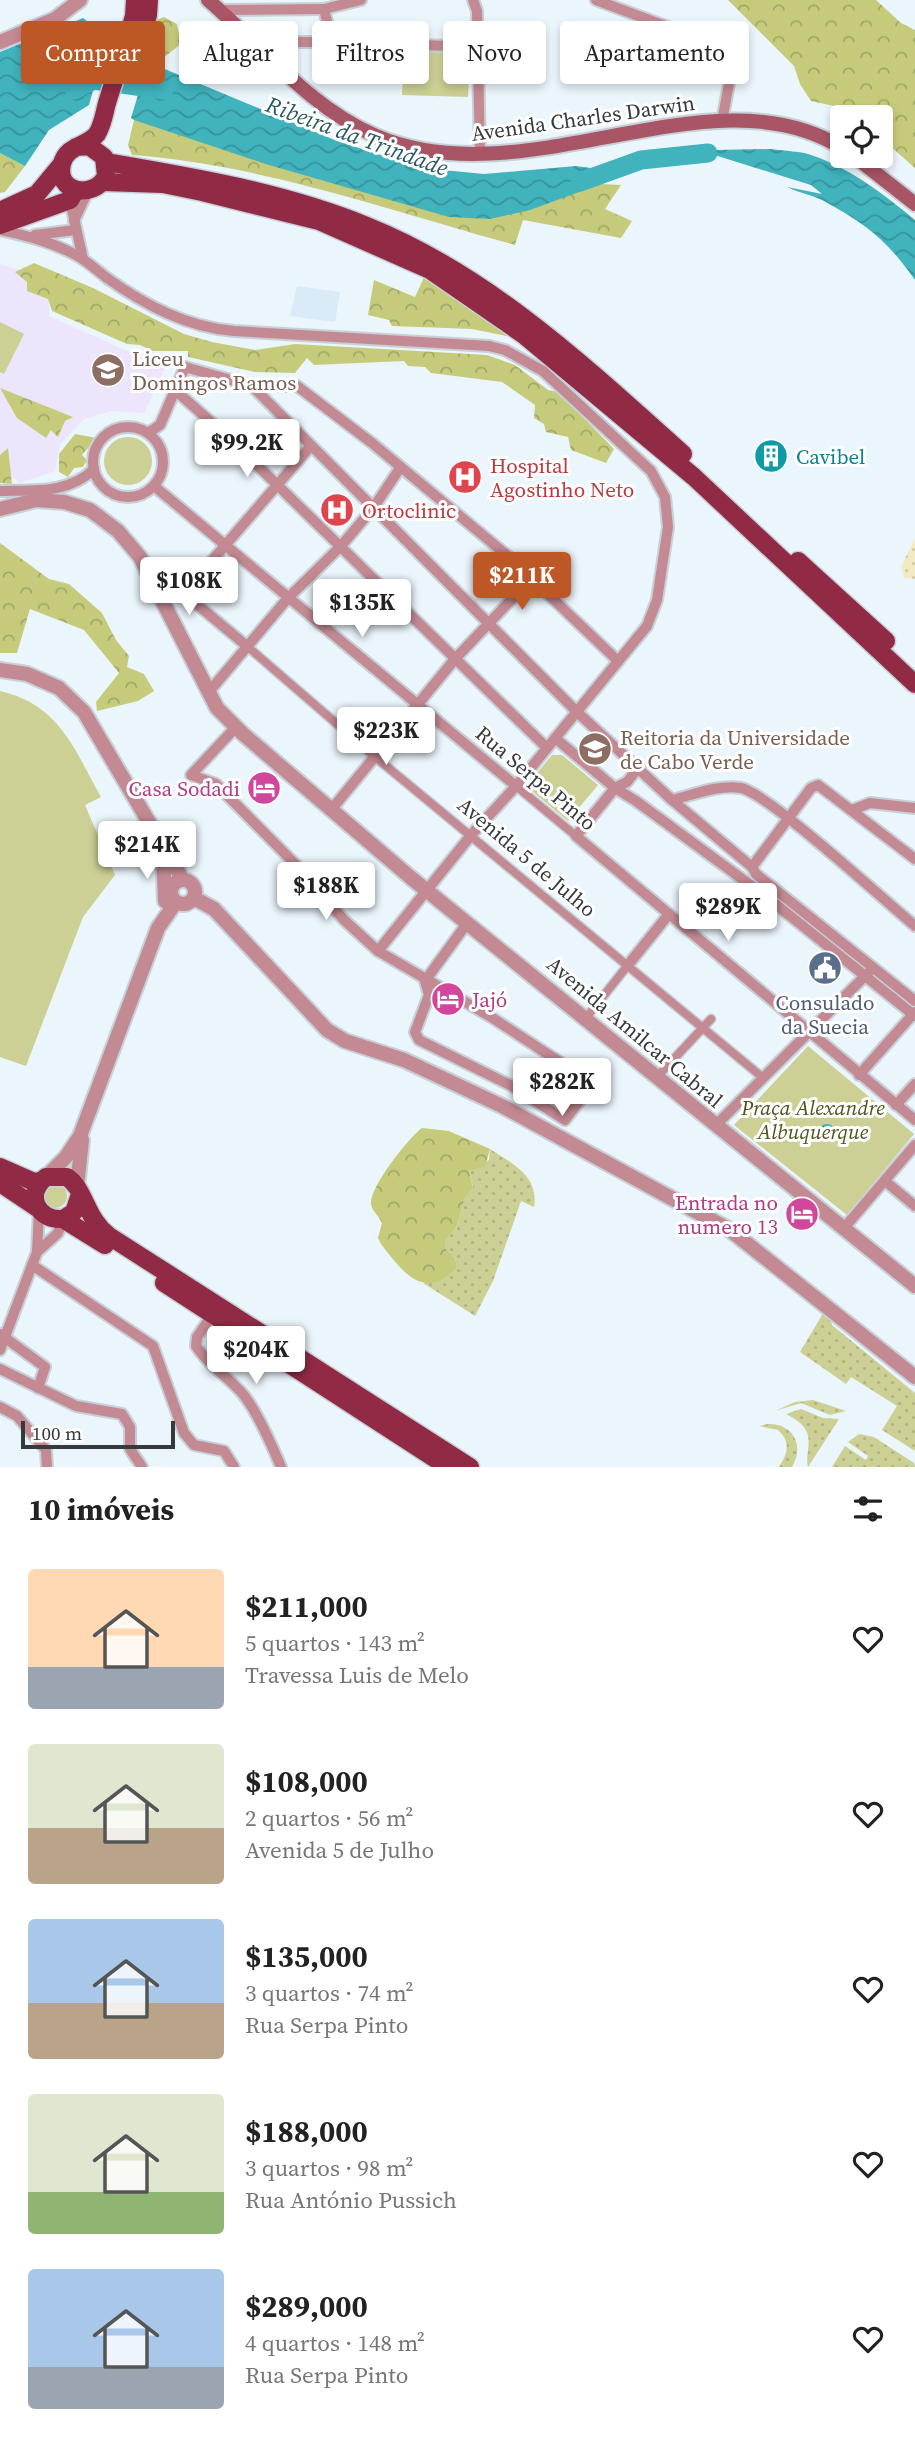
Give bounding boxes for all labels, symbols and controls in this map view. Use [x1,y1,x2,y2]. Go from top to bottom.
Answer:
chip: Comprar [21,21,165,84]
chip: Alugar [179,21,298,84]
chip: Filtros [312,21,429,84]
chip: Novo [443,21,546,84]
chip: Apartamento [560,21,749,84]
water label: Ribeira da Trindade [261,88,453,184]
street label: Avenida Charles Darwin [469,88,697,148]
map controls [830,105,893,168]
button: locate [830,105,893,168]
place label: Liceu Domingos Ramos [132,344,296,397]
school or university icon: Liceu Domingos Ramos [89,351,127,389]
pin: $99.2K [190,420,304,479]
text: $99.2K [211,426,283,458]
building icon: Cavibel [752,437,790,475]
place label: Cavibel [796,442,865,471]
place label: Hospital Agostinho Neto [490,451,634,504]
hospital icon: Hospital Agostinho Neto [446,458,484,496]
hospital icon: Ortoclinic [318,491,356,529]
place label: Ortoclinic [362,496,456,525]
pin: $211K [473,552,571,612]
pin: $108K [140,558,238,617]
text: $211K [489,559,555,591]
text: $108K [156,564,222,596]
pin: $135K [313,580,411,639]
text: $135K [329,586,395,618]
pin: $223K [337,708,435,767]
text: $223K [353,714,419,746]
street label: Rua Serpa Pinto [470,719,602,837]
place label: Reitoria da Universidade de Cabo Verde [620,723,850,776]
school or university icon: Reitoria da Universidade de Cabo Verde [576,730,614,768]
hotel icon: Casa Sodadi [245,769,283,807]
place label: Casa Sodadi [129,774,240,803]
street label: Avenida 5 de Julho [452,790,602,924]
pin: $214K [98,822,196,881]
text: $214K [114,828,180,860]
pin: $188K [277,862,375,922]
text: $188K [293,869,359,901]
pin: $289K [679,884,777,943]
text: $289K [695,890,761,922]
public building icon: Consulado da Suecia [806,949,844,987]
street label: Avenida Amilcar Cabral [541,950,729,1114]
hotel icon: Jajó [429,980,467,1018]
place label: Jajó [471,985,507,1014]
place label: Consulado da Suecia [775,988,875,1041]
pin: $282K [513,1058,611,1118]
text: $282K [529,1065,595,1097]
park label: Praça Alexandre Albuquerque [740,1093,885,1146]
place label: Entrada no numero 13 [675,1188,778,1241]
hotel icon: Entrada no numero 13 [783,1195,821,1233]
pin: $204K [207,1326,305,1386]
text: $204K [223,1333,289,1365]
scale bar [21,1418,175,1450]
text: 100 m [32,1420,82,1446]
text: 10 imóveis [28,1489,174,1530]
icon: filters [849,1490,887,1528]
text: $211,000 [245,1586,368,1627]
icon: home [84,1597,168,1681]
icon: heart [849,1620,887,1658]
text: 5 quartos · 143 m² [245,1627,425,1659]
text: Travessa Luis de Melo [245,1659,469,1691]
text: $108,000 [245,1761,368,1802]
icon: home [84,1772,168,1856]
icon: heart [849,1795,887,1833]
text: 2 quartos · 56 m² [245,1802,414,1834]
text: Avenida 5 de Julho [245,1834,434,1866]
text: $135,000 [245,1936,368,1977]
icon: home [84,1947,168,2031]
icon: heart [849,1970,887,2008]
text: 3 quartos · 74 m² [245,1977,414,2009]
text: Rua Serpa Pinto [245,2009,408,2041]
text: $188,000 [245,2111,368,2152]
icon: home [84,2122,168,2206]
icon: heart [849,2145,887,2183]
text: 3 quartos · 98 m² [245,2152,414,2184]
text: Rua António Pussich [245,2184,457,2216]
text: $289,000 [245,2286,368,2327]
icon: home [84,2297,168,2381]
icon: heart [849,2320,887,2358]
text: 4 quartos · 148 m² [245,2327,425,2359]
text: Rua Serpa Pinto [245,2359,408,2391]

